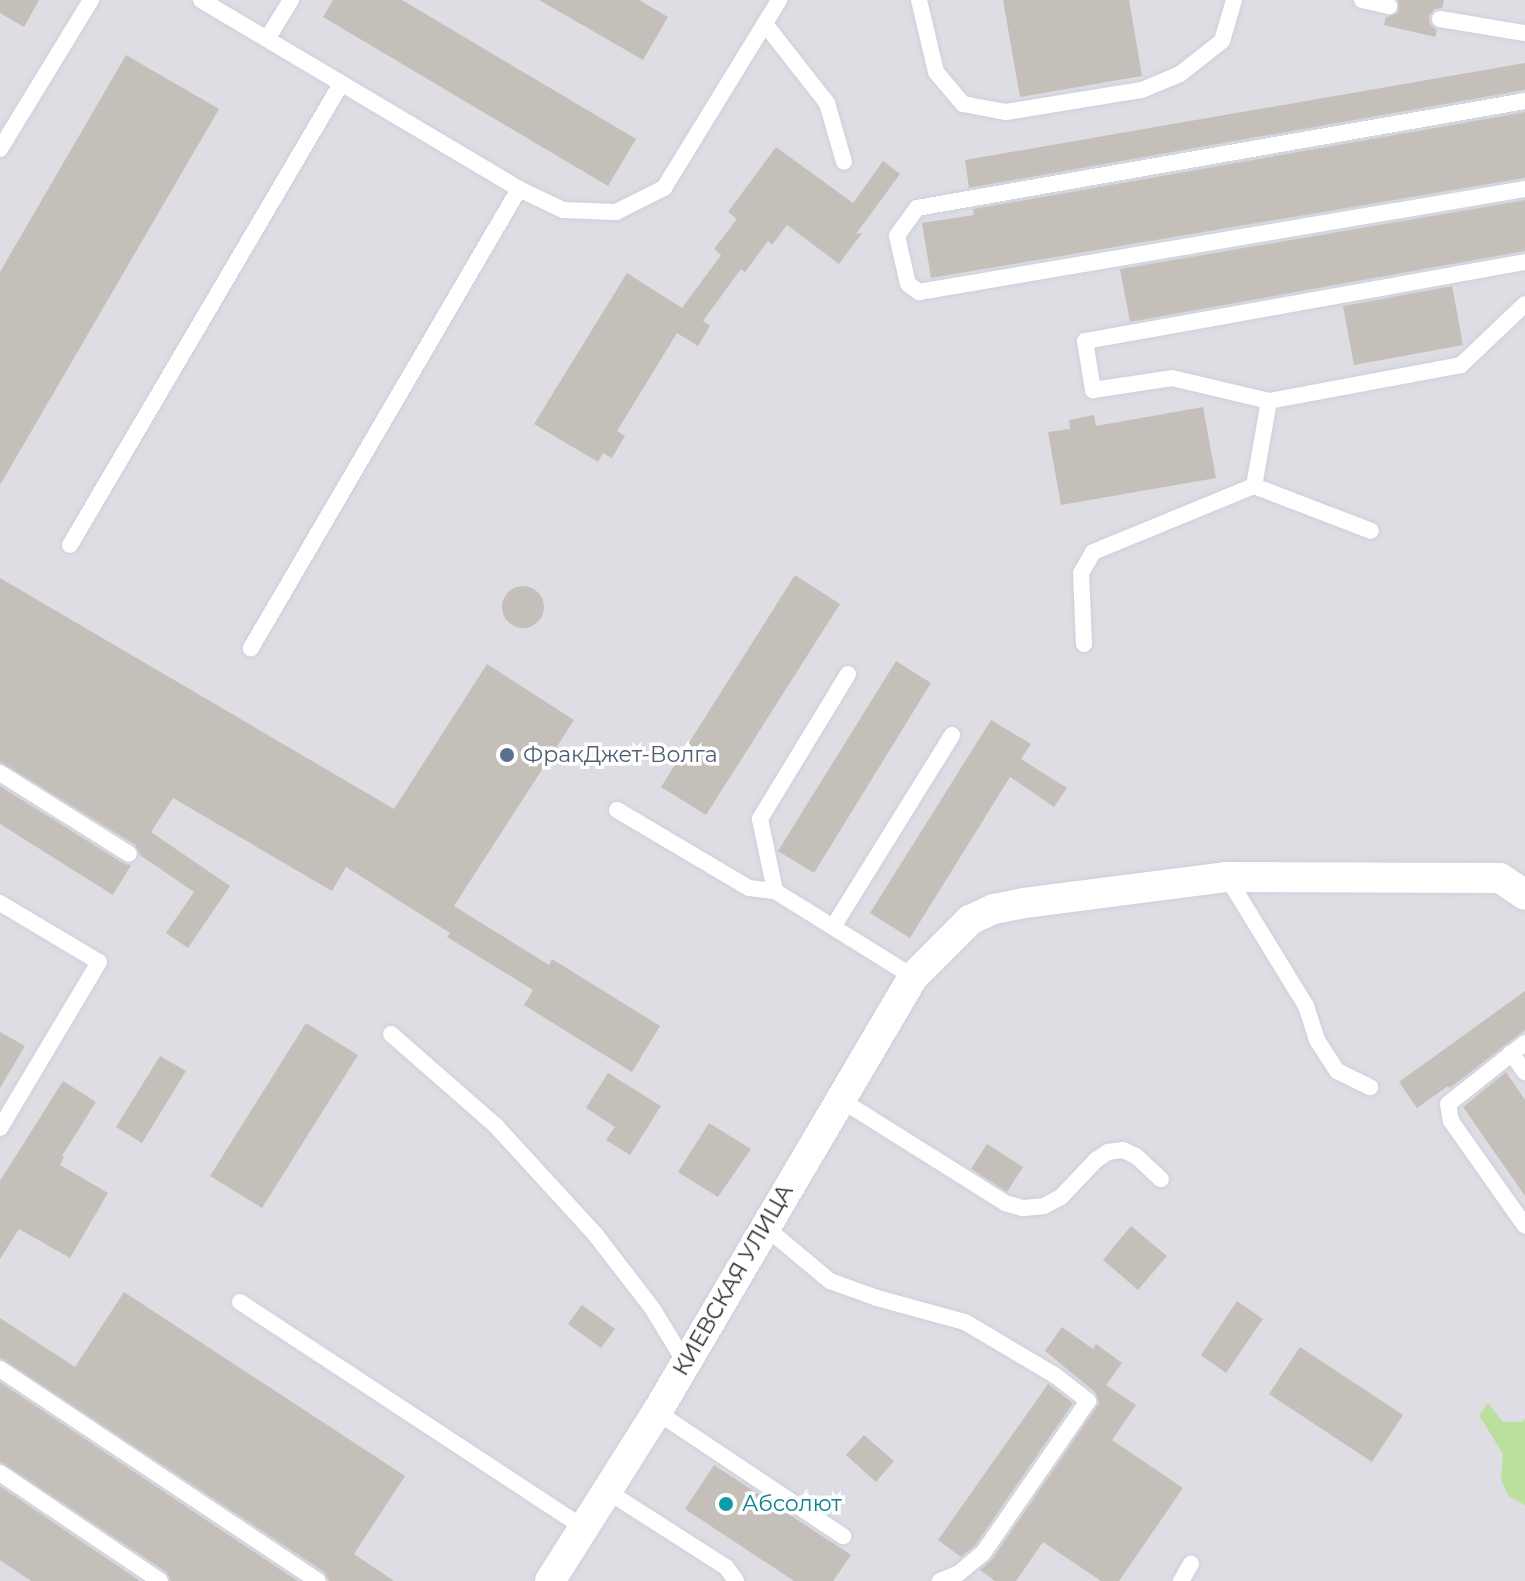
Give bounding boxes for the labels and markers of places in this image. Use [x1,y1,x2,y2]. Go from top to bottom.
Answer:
place label: ФракДжет-Волга [523,742,718,768]
marker: ФракДжет-Волга [498,746,516,764]
place label: Абсолют [742,1491,842,1517]
marker: Абсолют [717,1495,735,1513]

